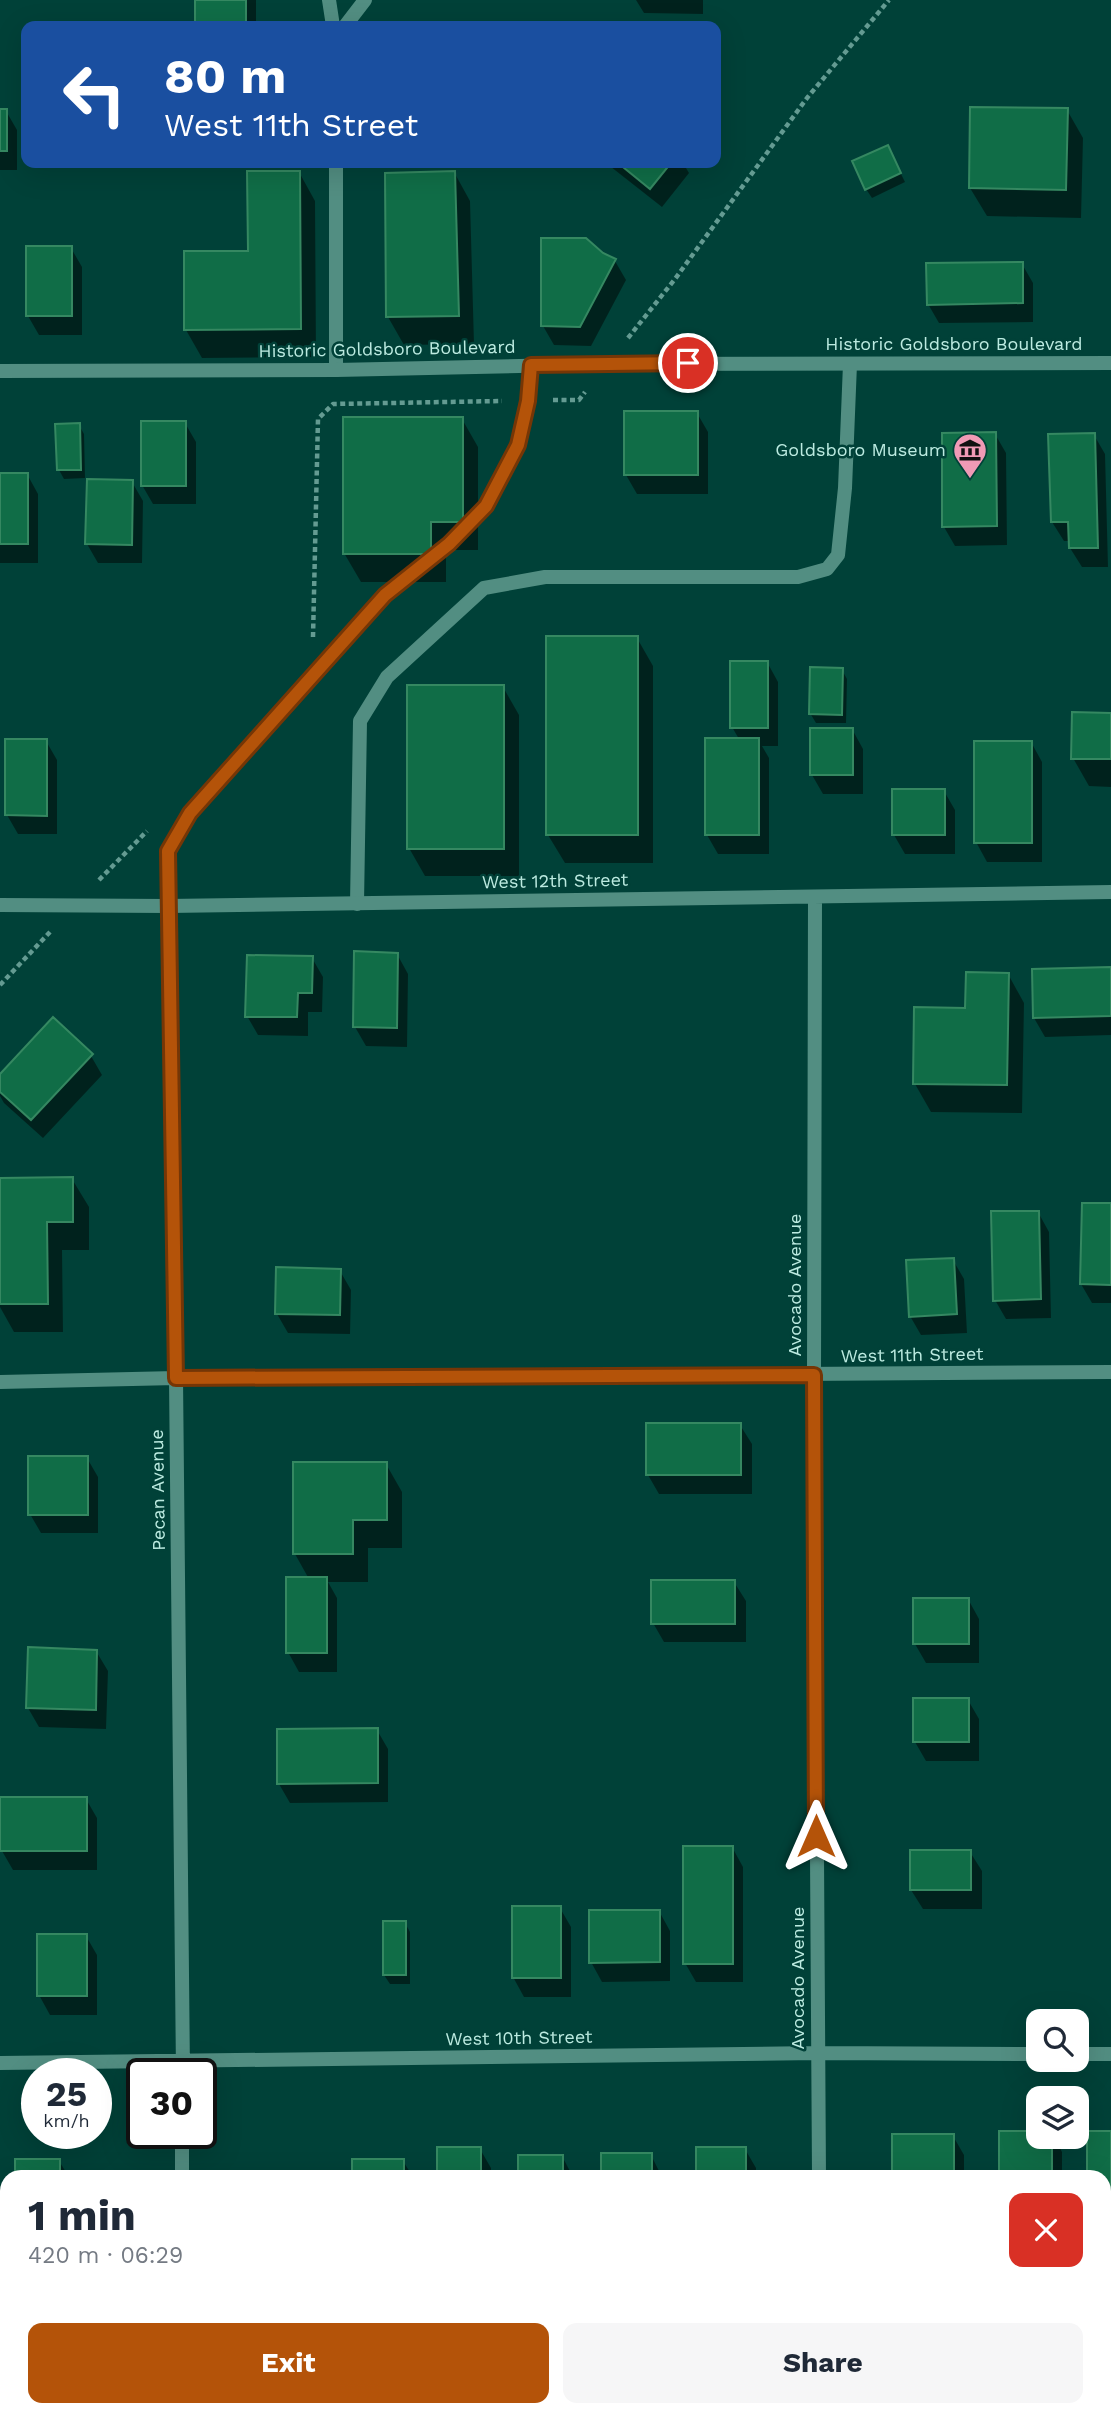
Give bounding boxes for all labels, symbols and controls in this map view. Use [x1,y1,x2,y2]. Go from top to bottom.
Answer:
text: 80 m [164,47,286,105]
icon: left [49,49,140,140]
text: West 11th Street [164,106,418,144]
pin [658,333,718,393]
street label: Historic Goldsboro Boulevard [825,333,1083,354]
street label: Historic Goldsboro Boulevard [258,336,516,361]
icon: arrive [669,344,707,382]
museum icon: Goldsboro Museum [951,431,989,480]
place label: Goldsboro Museum [775,439,946,460]
street label: West 12th Street [482,869,629,892]
street label: Avocado Avenue [784,1214,805,1356]
street label: West 11th Street [840,1343,984,1366]
street label: Pecan Avenue [146,1429,169,1551]
position arrow [779,1799,853,1873]
street label: Avocado Avenue [787,1907,808,2049]
map controls [1026,2009,1089,2149]
button: search [1026,2009,1089,2072]
street label: West 10th Street [445,2026,593,2049]
speed limit sign: 30 [126,2058,217,2149]
text: 25 [46,2073,87,2115]
button: layers [1026,2086,1089,2149]
text: km/h [43,2110,90,2131]
text: 1 min [28,2191,136,2240]
button: close [1009,2193,1083,2267]
text: 420 m · 06:29 [28,2242,183,2269]
button: Exit [28,2323,549,2403]
button: Share [563,2323,1083,2403]

